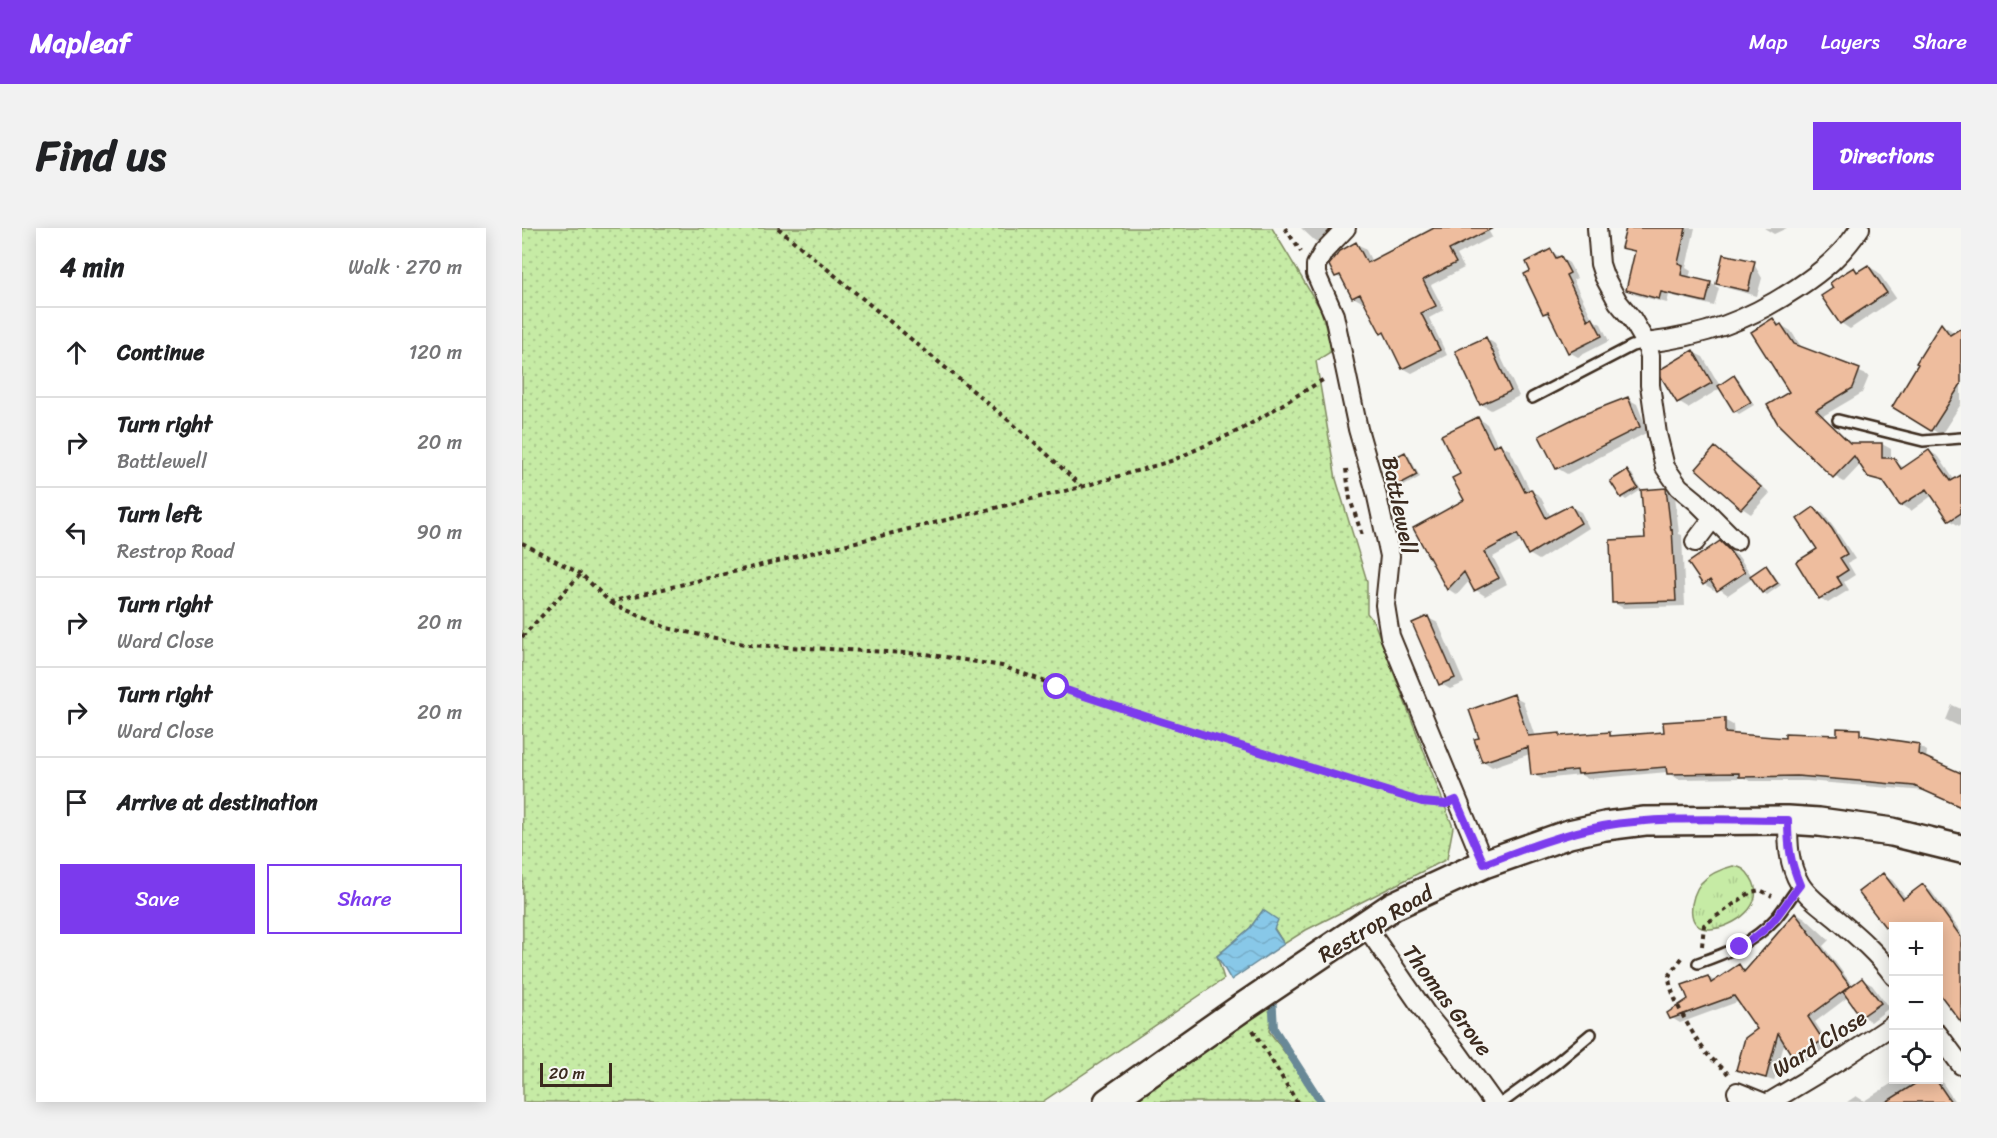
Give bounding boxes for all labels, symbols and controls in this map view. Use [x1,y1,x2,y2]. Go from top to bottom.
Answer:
text: Mapleaf [30,18,130,67]
text: Map [1749,23,1788,61]
text: Layers [1821,23,1880,61]
text: Share [1913,23,1967,61]
text: Find us [36,119,166,193]
button: Directions [1813,122,1961,190]
text: 4 min [60,244,124,290]
text: Walk · 270 m [348,250,462,285]
text: Continue [117,333,205,372]
text: 120 m [409,335,462,370]
icon: ahead [60,336,93,369]
text: Turn right [117,405,212,444]
text: 20 m [417,425,462,460]
icon: right [60,426,93,459]
text: Battlewell [117,444,207,479]
street label: Battlewell [1370,453,1429,558]
text: Turn left [117,495,202,534]
text: 90 m [417,515,462,550]
icon: left [60,516,93,549]
text: Restrop Road [117,534,234,569]
text: Turn right [117,585,212,624]
text: 20 m [417,605,462,640]
icon: right [60,606,93,639]
text: Ward Close [117,624,214,659]
route start [1043,673,1069,699]
text: Turn right [117,675,212,714]
text: 20 m [417,695,462,730]
icon: right [60,696,93,729]
text: Ward Close [117,714,214,749]
text: Arrive at destination [117,783,318,822]
icon: arrive [60,786,93,819]
button: Save [60,864,255,934]
button: Share [267,864,462,934]
street label: Restrop Road [1310,873,1442,973]
map controls [1889,922,1943,1084]
button: + [1889,922,1943,976]
route end [1726,933,1752,959]
street label: Thomas Grove [1392,936,1503,1065]
button: − [1889,976,1943,1030]
street label: Ward Close [1764,999,1875,1088]
button: locate [1889,1030,1943,1084]
text: 20 m [549,1059,585,1088]
scale bar [540,1060,612,1088]

